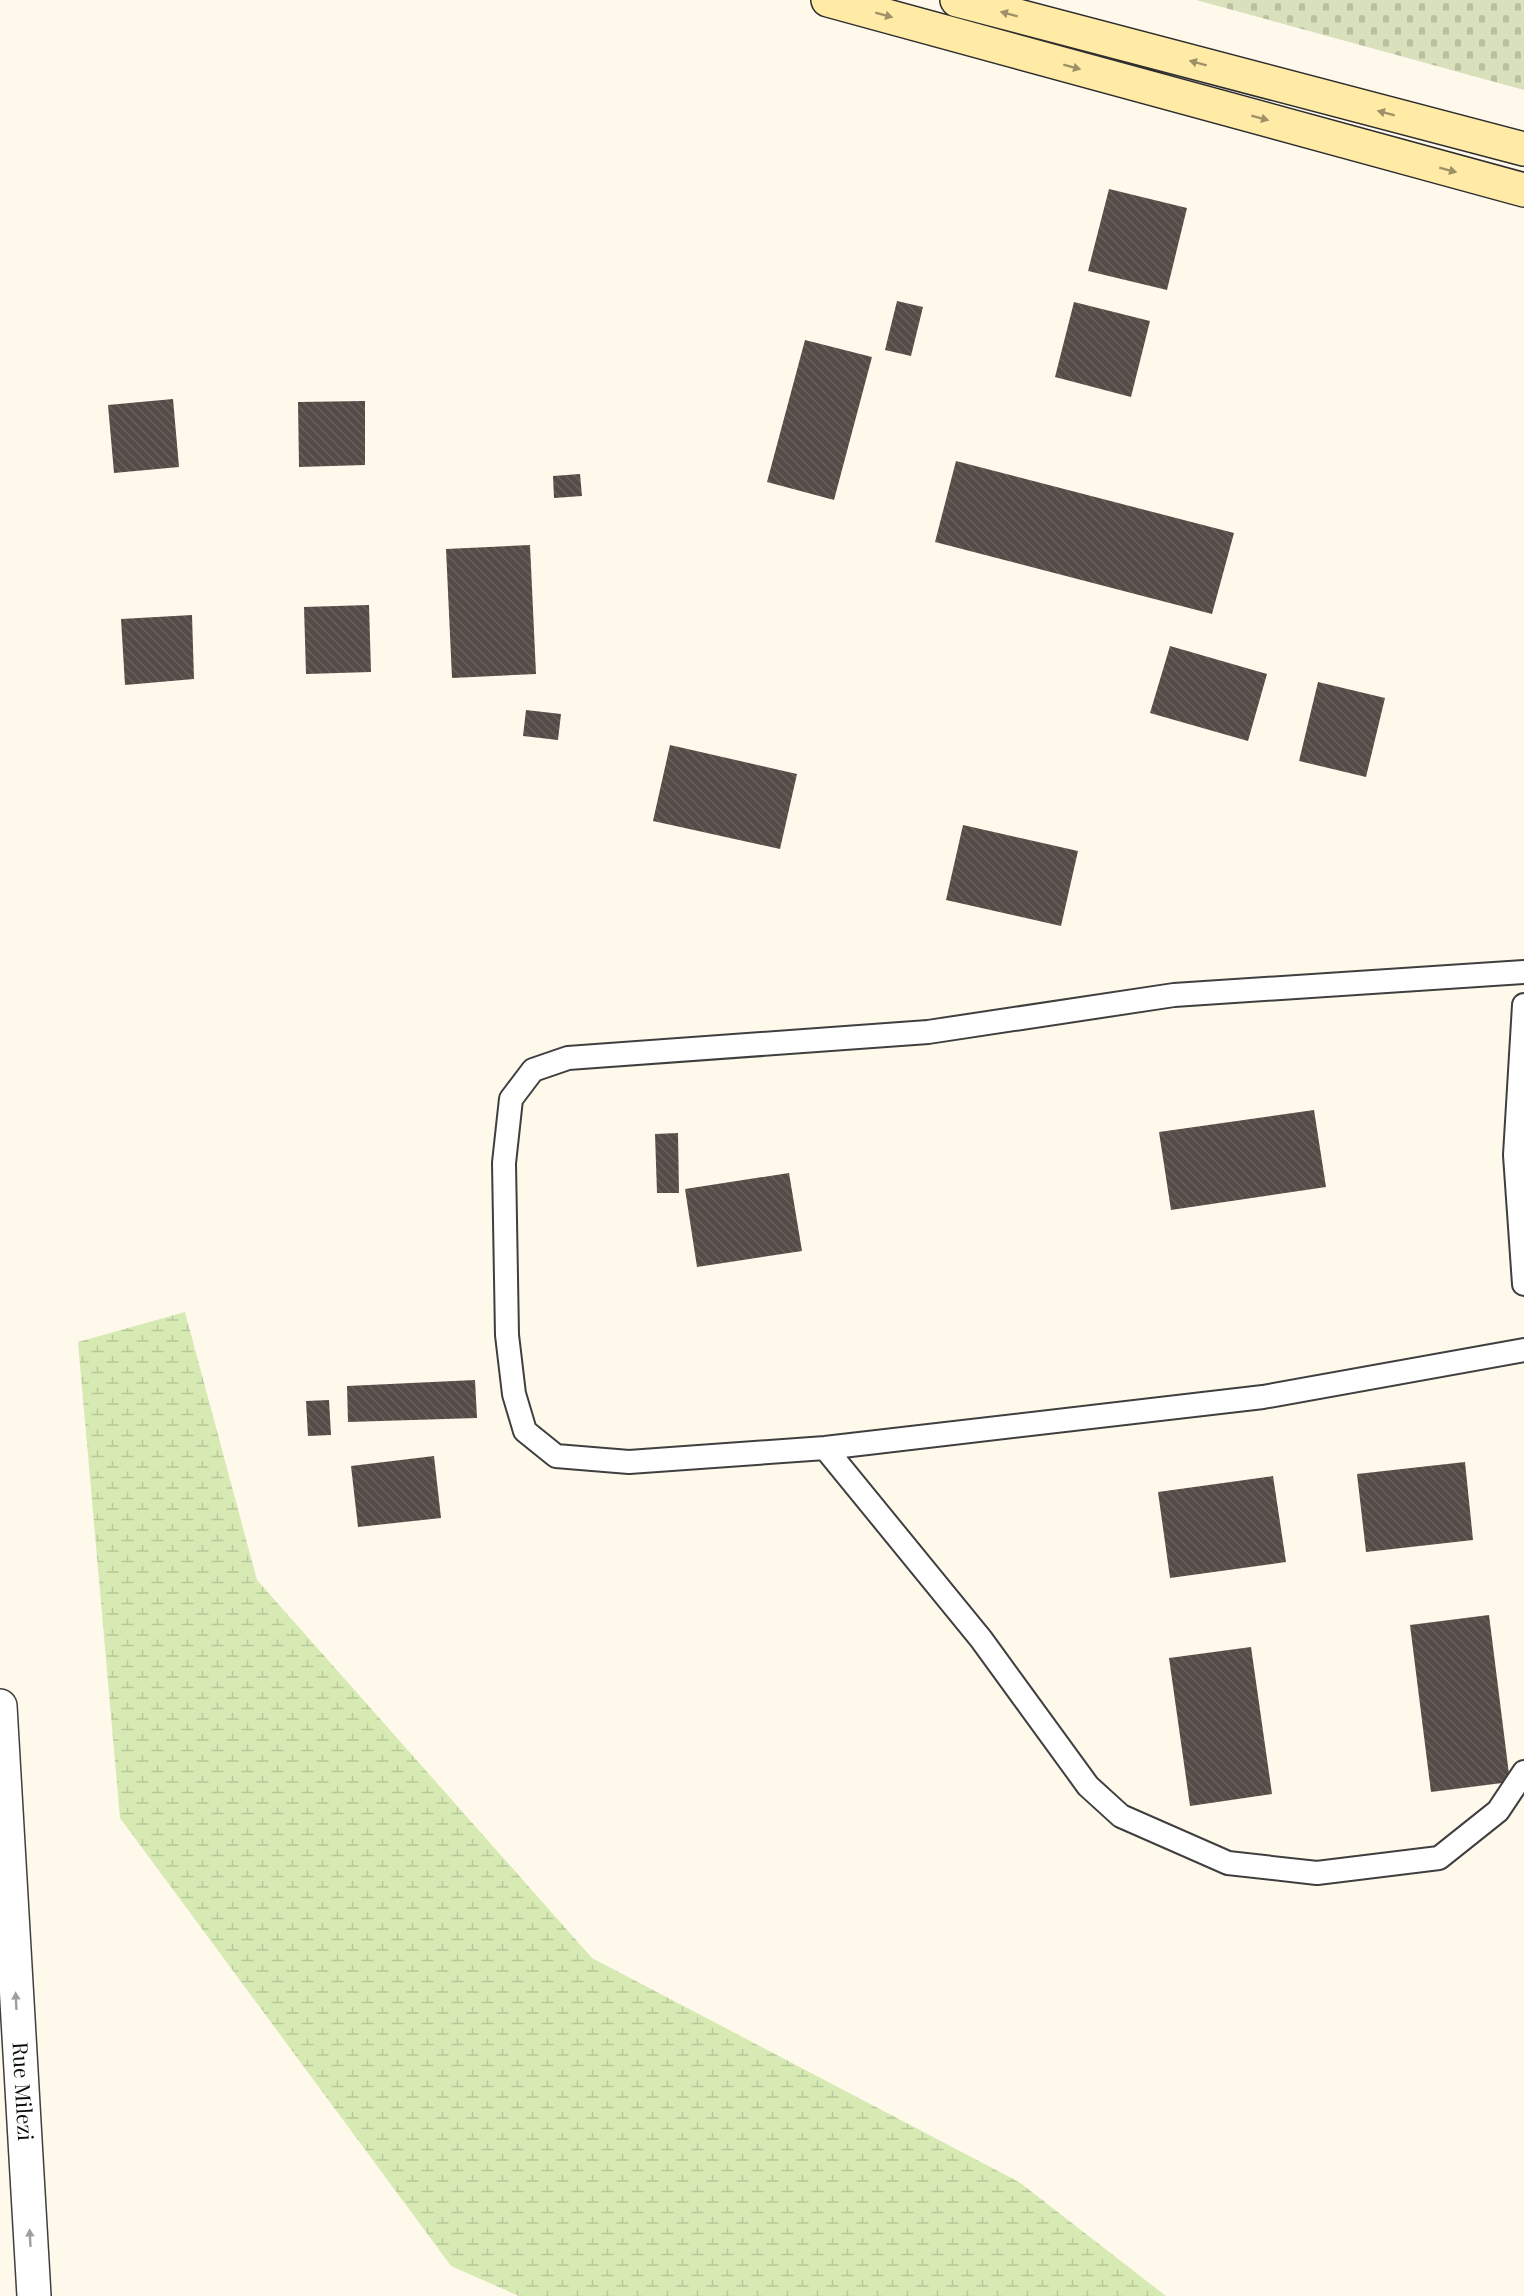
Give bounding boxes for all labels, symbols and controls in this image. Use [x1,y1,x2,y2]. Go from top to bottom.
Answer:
one-way arrow [1000,8,1018,18]
one-way arrow [875,11,893,21]
one-way arrow [1188,58,1206,67]
one-way arrow [1063,63,1081,72]
one-way arrow [1377,107,1395,117]
one-way arrow [1252,114,1270,123]
one-way arrow [1439,165,1458,175]
one-way arrow [11,1992,20,2011]
street label: Rue Milezi [7,2041,41,2141]
one-way arrow [25,2228,35,2247]

